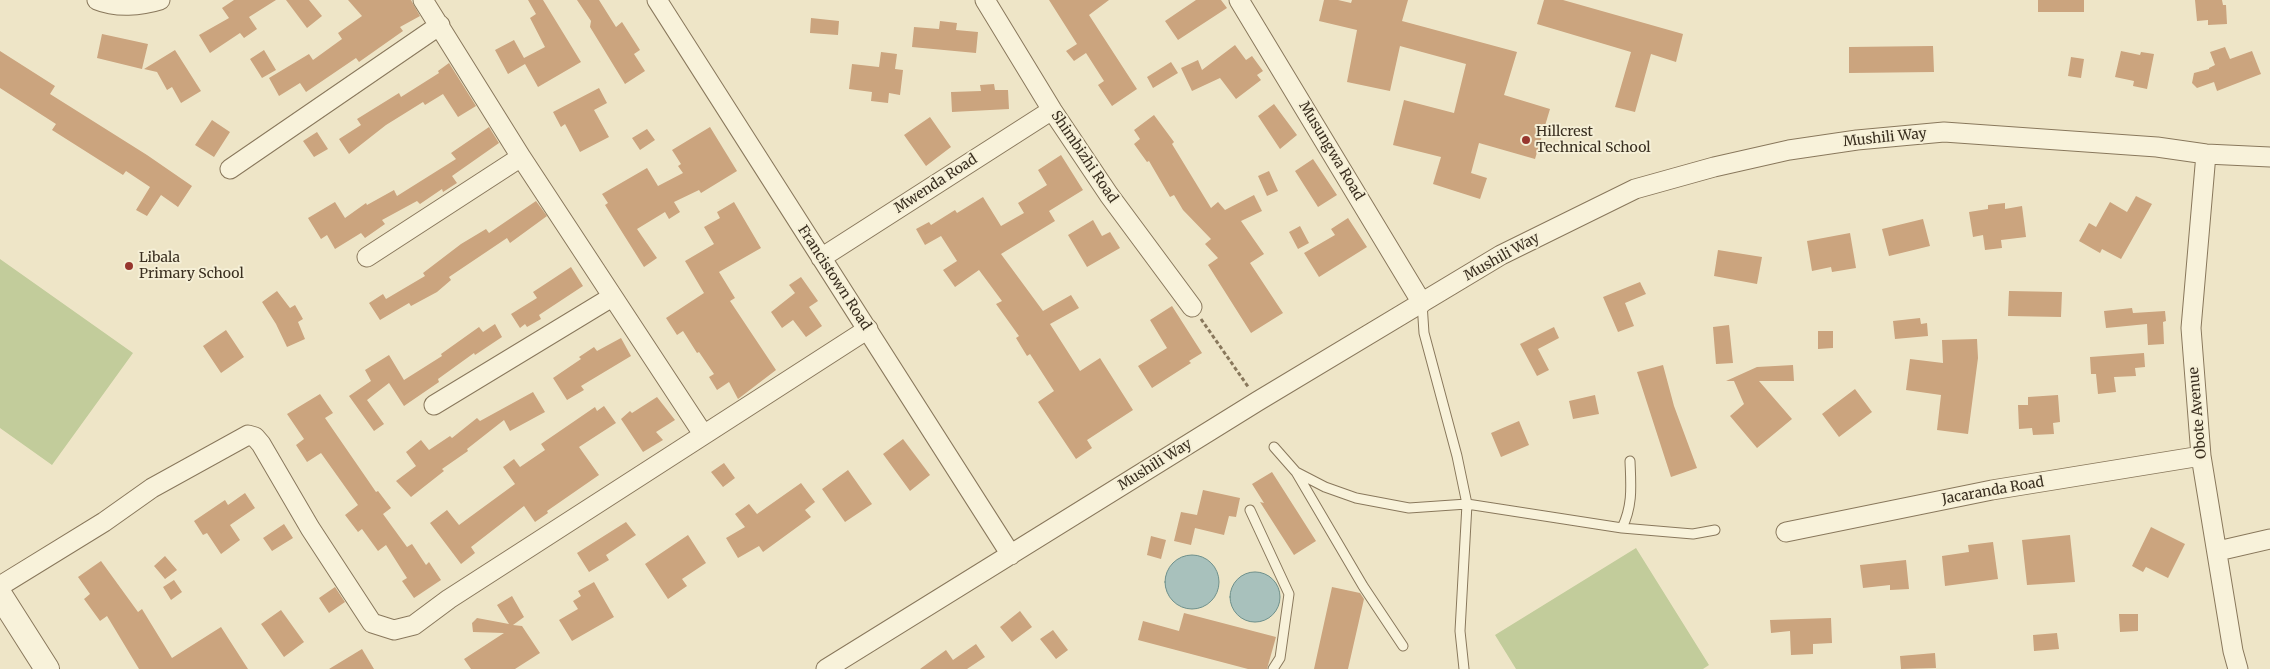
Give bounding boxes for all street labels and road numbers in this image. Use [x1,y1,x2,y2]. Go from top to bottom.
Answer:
street label: Musungwa Road [1295,99,1367,203]
street label: Shimbizhi Road [1047,108,1121,206]
street label: Mushili Way [1843,125,1927,151]
street label: Mwenda Road [892,151,980,217]
street label: Francistown Road [794,222,874,334]
street label: Mushili Way [1461,229,1543,285]
street label: Obote Avenue [2186,366,2210,460]
street label: Mushili Way [1115,436,1195,494]
street label: Jacaranda Road [1941,474,2045,508]

